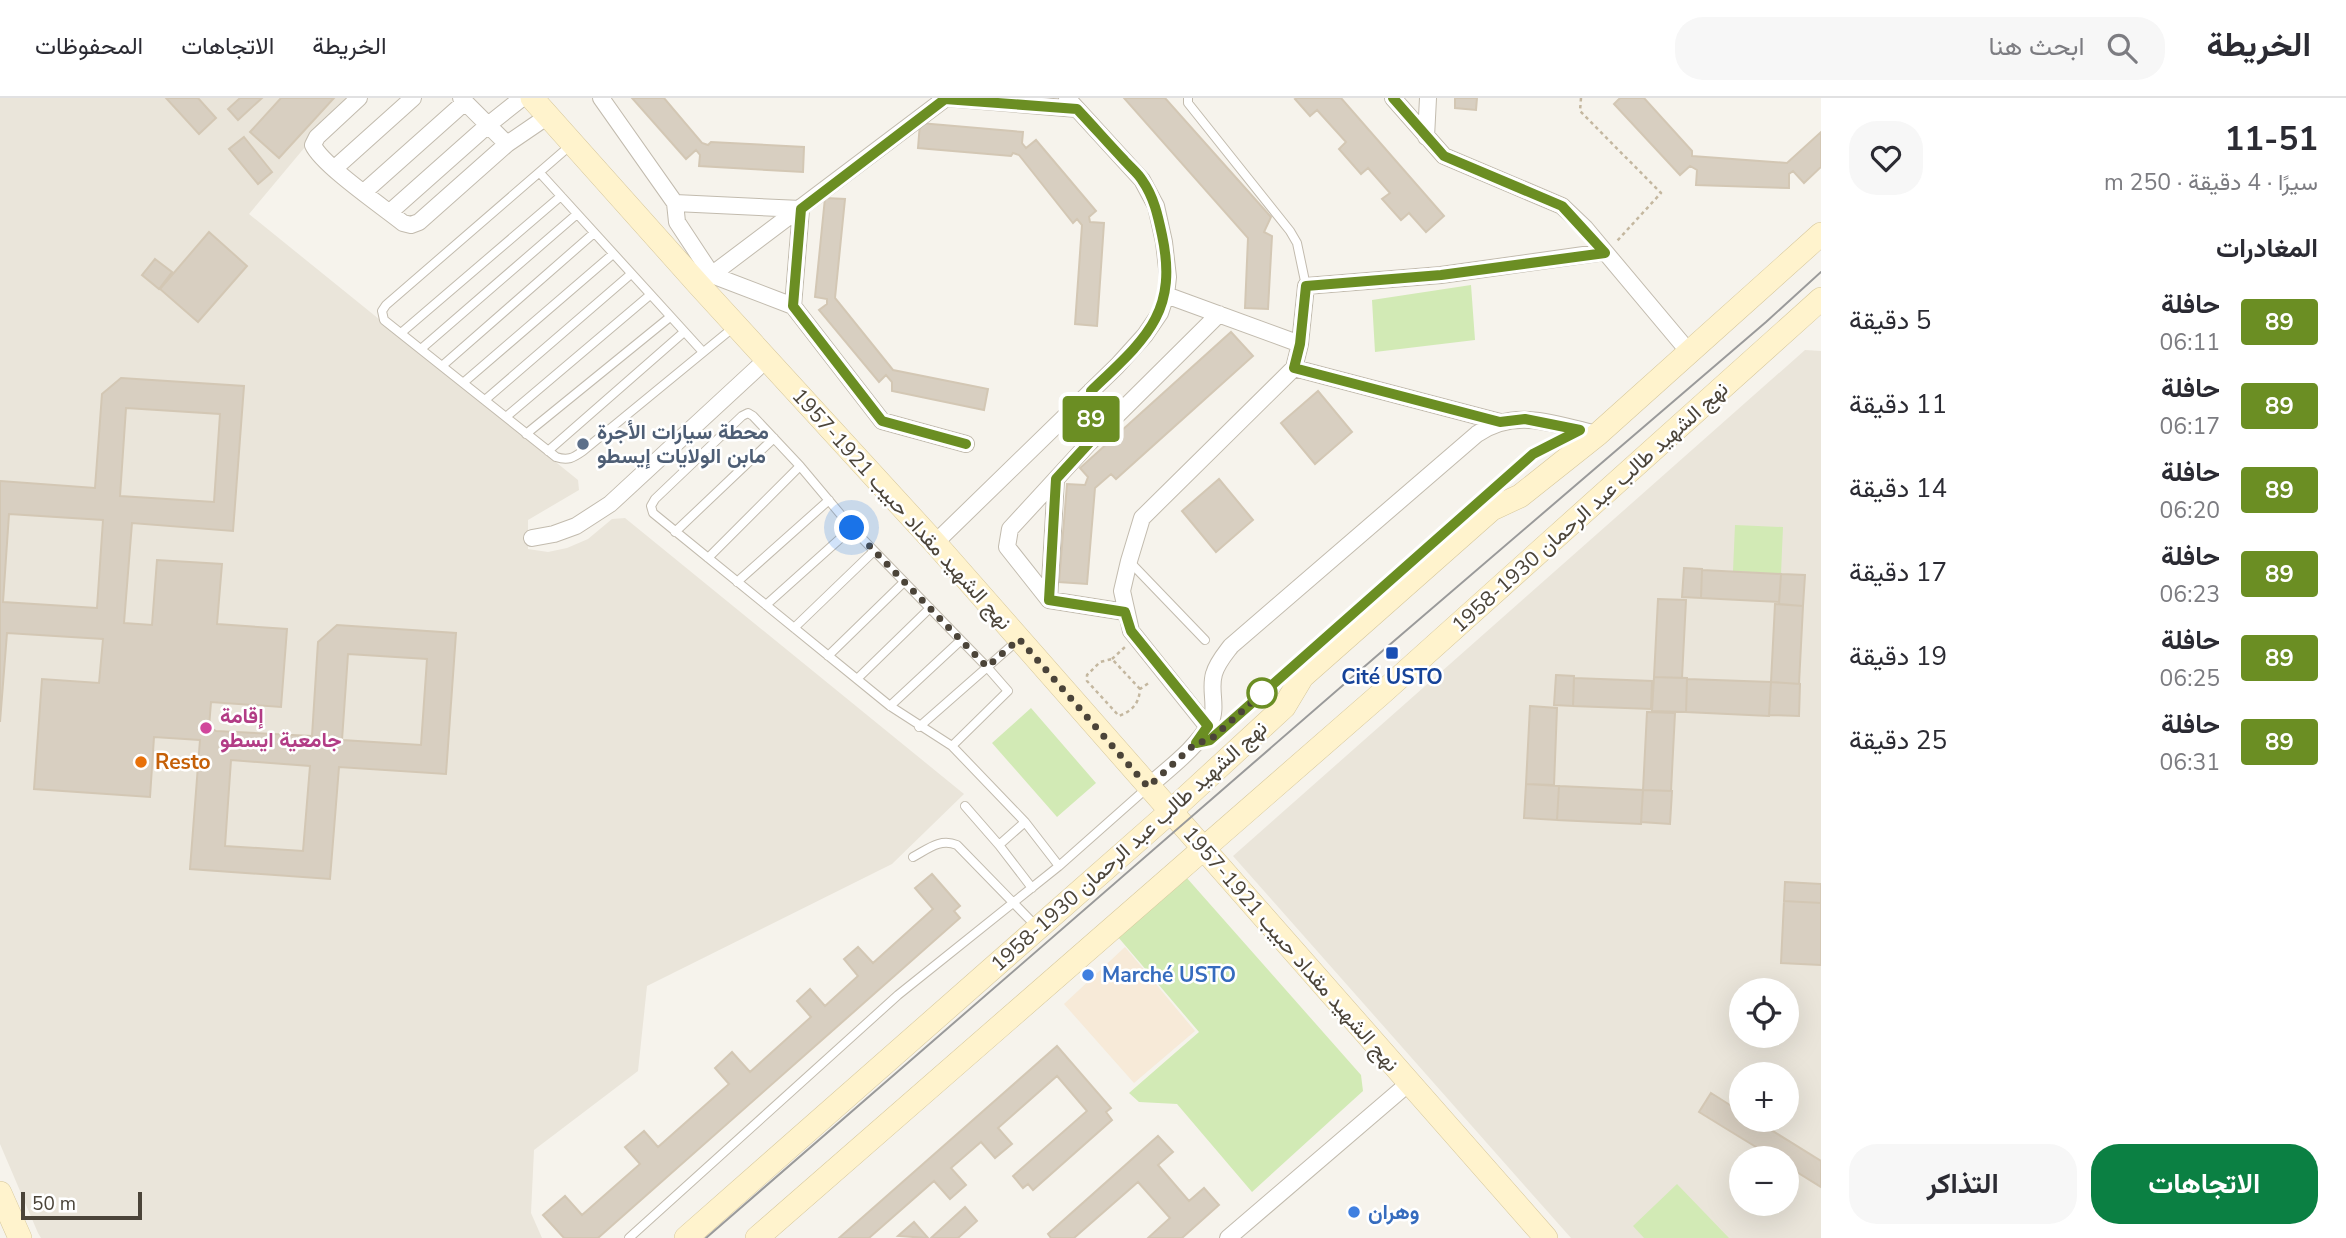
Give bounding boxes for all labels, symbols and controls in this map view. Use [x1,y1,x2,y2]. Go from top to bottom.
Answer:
search box [1675,17,2165,80]
text: الخريطة [2207,23,2311,68]
text: ابحث هنا [1989,29,2085,64]
icon: search [2103,29,2141,67]
text: المحفوظات [35,30,143,62]
text: الاتجاهات [181,30,274,62]
text: الخريطة [312,30,387,62]
text: 11-51 [2224,117,2318,162]
button: heart [1849,121,1923,195]
text: سيرًا · 4 دقيقة · 250 m [2104,167,2318,198]
text: المغادرات [2216,231,2318,266]
text: حافلة [2161,287,2220,322]
text: 5 دقيقة [1849,303,1931,338]
text: 89 [2265,306,2294,338]
text: 06:11 [2160,327,2220,358]
text: حافلة [2161,371,2220,406]
street label: نهج الشهيد طالب عبد الرحمان 1930-1958 [1446,375,1734,639]
street label: نهج الشهيد مقداد حبيب 1921-1957 [786,382,1018,636]
text: 11 دقيقة [1849,387,1947,422]
text: 89 [2265,390,2294,422]
line badge: 89 [1060,396,1122,442]
text: 89 [1077,403,1105,435]
text: 06:17 [2160,411,2220,442]
place label: محطة سيارات الأجرة مابن الولايات إيسطو [597,418,769,470]
marker: محطة سيارات الأجرة مابن الولايات إيسطو [575,436,591,452]
text: حافلة [2161,455,2220,490]
text: 14 دقيقة [1849,471,1947,506]
text: 89 [2265,474,2294,506]
text: 06:20 [2160,495,2220,526]
your location [834,510,869,545]
text: حافلة [2161,539,2220,574]
text: 17 دقيقة [1849,555,1947,590]
text: 89 [2265,558,2294,590]
text: 06:23 [2160,579,2220,610]
text: حافلة [2161,623,2220,658]
text: 19 دقيقة [1849,639,1947,674]
text: 89 [2265,642,2294,674]
marker: Cité USTO [1384,645,1400,661]
place label: Cité USTO [1341,663,1443,691]
text: 06:25 [2160,663,2220,694]
unlabelled marker [1247,678,1277,708]
place label: إقامة جامعية ايسطو [220,702,342,754]
text: حافلة [2161,707,2220,742]
street label: نهج الشهيد طالب عبد الرحمان 1930-1958 [985,714,1273,978]
marker: إقامة جامعية ايسطو [198,720,214,736]
text: 25 دقيقة [1849,723,1947,758]
text: 89 [2265,726,2294,758]
text: 06:31 [2160,747,2220,778]
place label: Resto [155,748,211,776]
marker: Resto [133,754,149,770]
street label: نهج الشهيد مقداد حبيب 1921-1957 [1177,820,1405,1078]
place label: Marché USTO [1102,961,1236,989]
marker: Marché USTO [1080,967,1096,983]
map controls [1729,978,1799,1216]
button: locate [1729,978,1799,1048]
button: + [1729,1062,1799,1132]
button: التذاكر [1849,1144,2077,1224]
button: الاتجاهات [2091,1144,2318,1224]
button: − [1729,1146,1799,1216]
scale bar [21,1189,142,1221]
text: 50 m [32,1191,76,1217]
place label: وهران [1368,1198,1420,1226]
marker: وهران [1346,1204,1362,1220]

